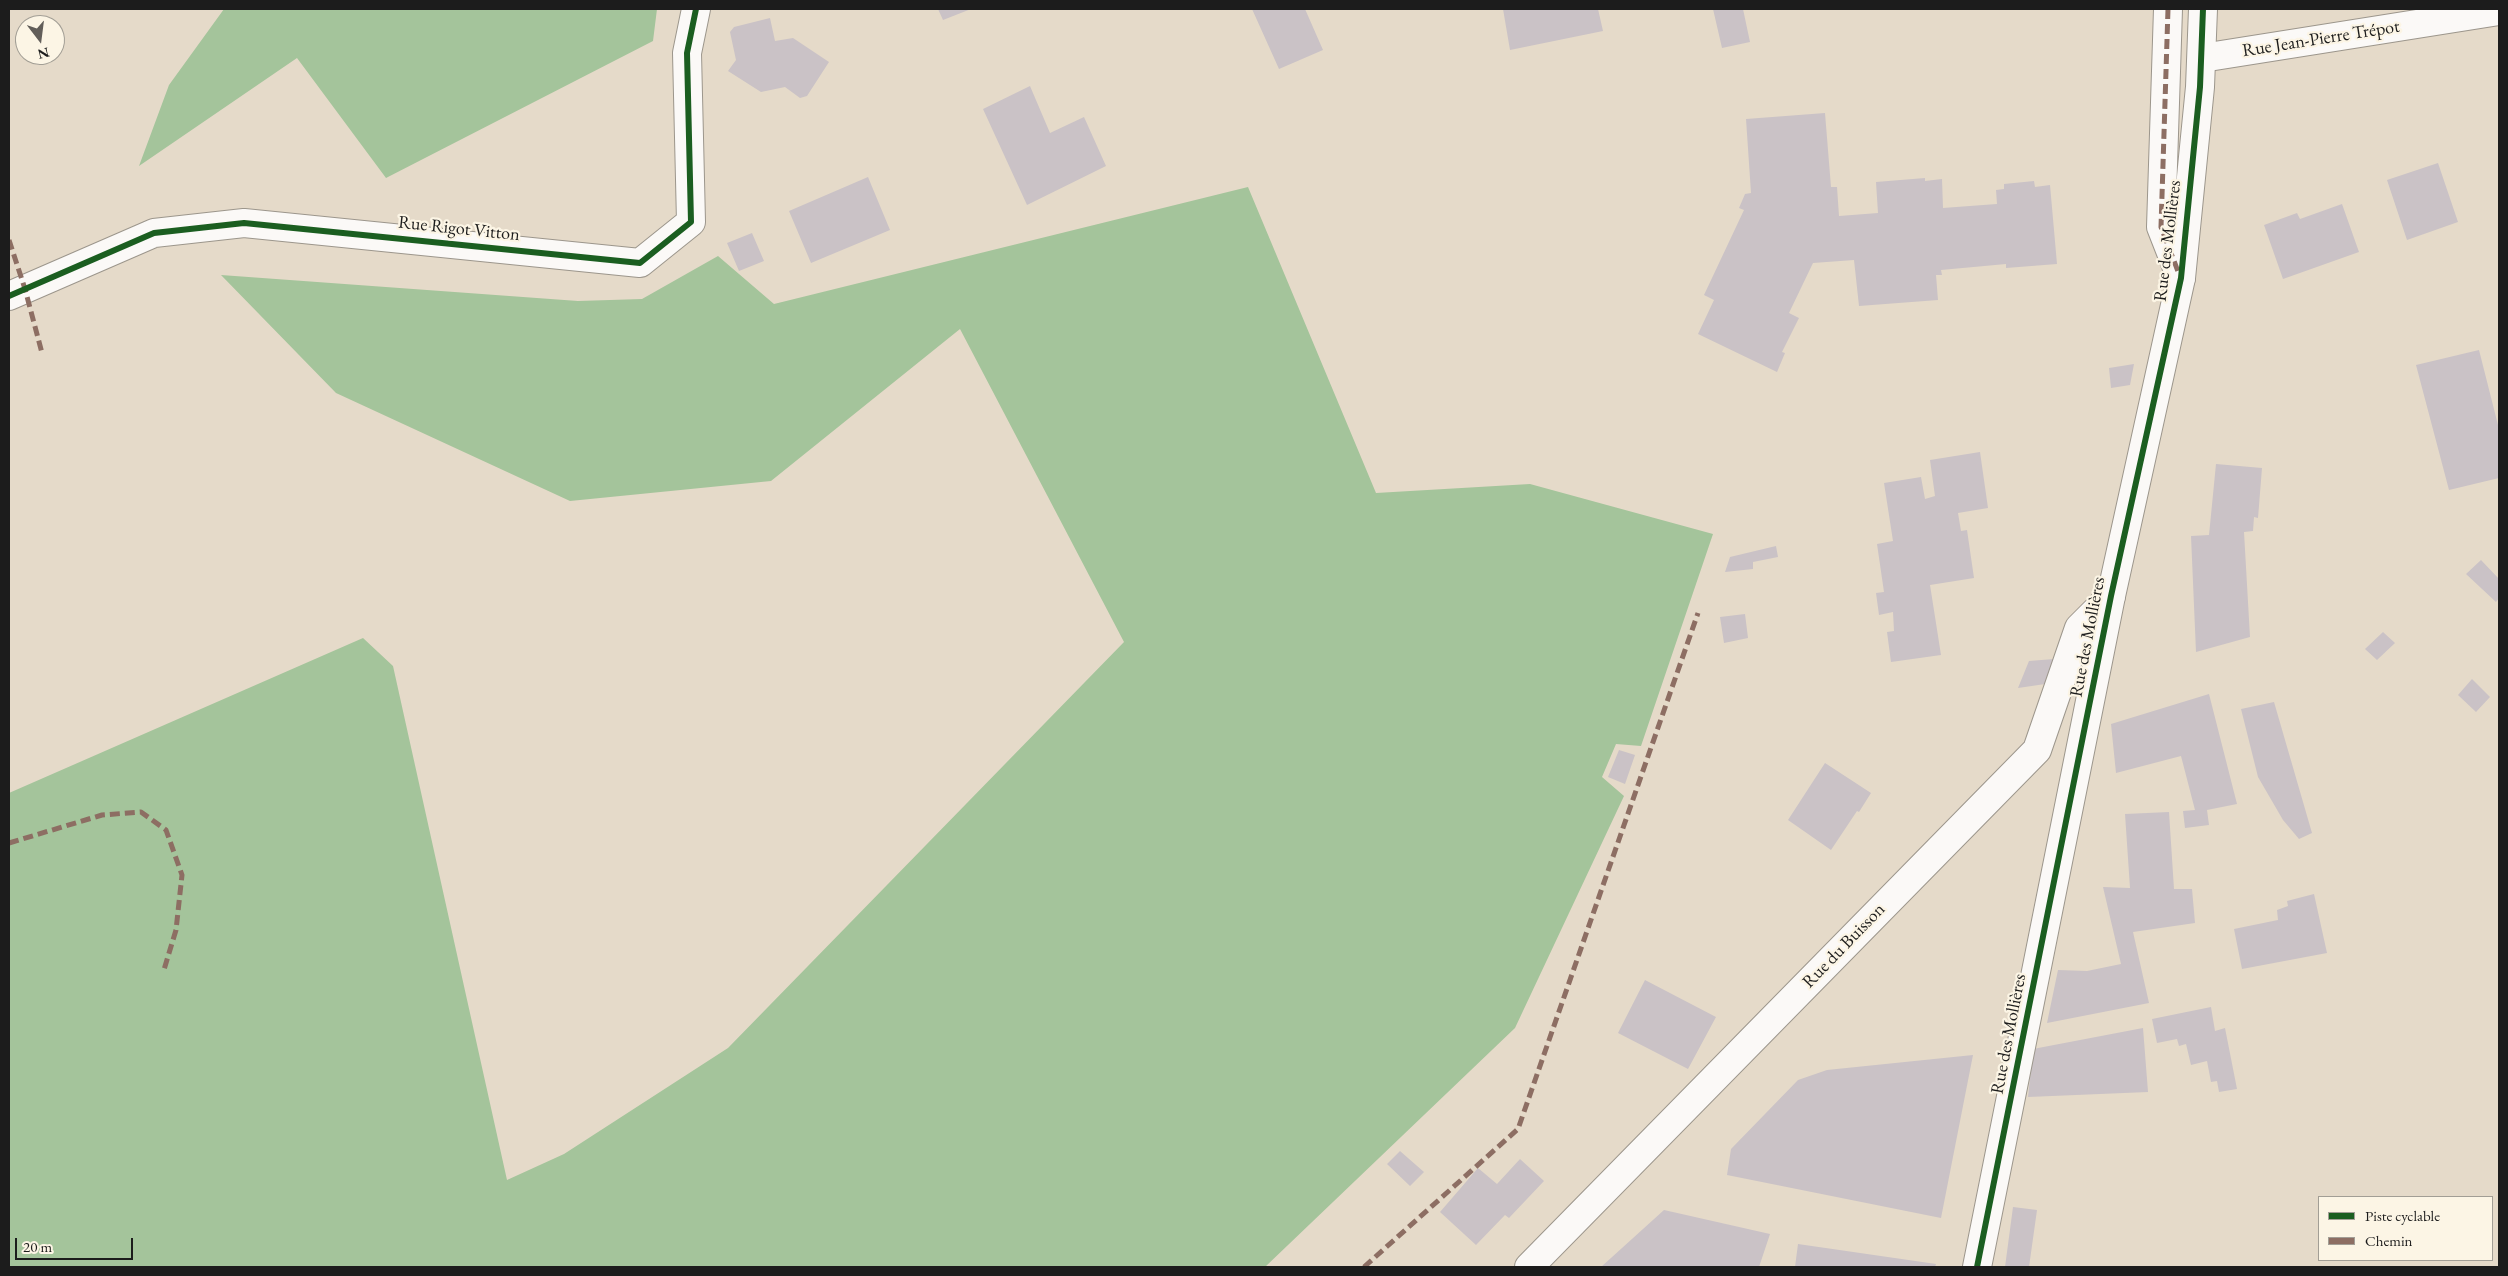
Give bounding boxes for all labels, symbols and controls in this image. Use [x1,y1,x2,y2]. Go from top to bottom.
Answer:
north arrow [15,15,65,65]
street label: Rue Jean-Pierre Trépot [2241,16,2401,62]
text: N [36,43,51,64]
street label: Rue des Mollières [2150,179,2186,303]
street label: Rue Rigot Vitton [397,212,521,246]
street label: Rue des Mollières [2066,575,2110,699]
street label: Rue du Buisson [1798,899,1890,993]
street label: Rue des Mollières [1987,972,2031,1096]
legend [2318,1196,2493,1261]
text: Piste cyclable [2365,1206,2440,1225]
scale bar [18,1228,135,1260]
text: Chemin [2365,1231,2413,1250]
text: 20 m [23,1237,52,1256]

